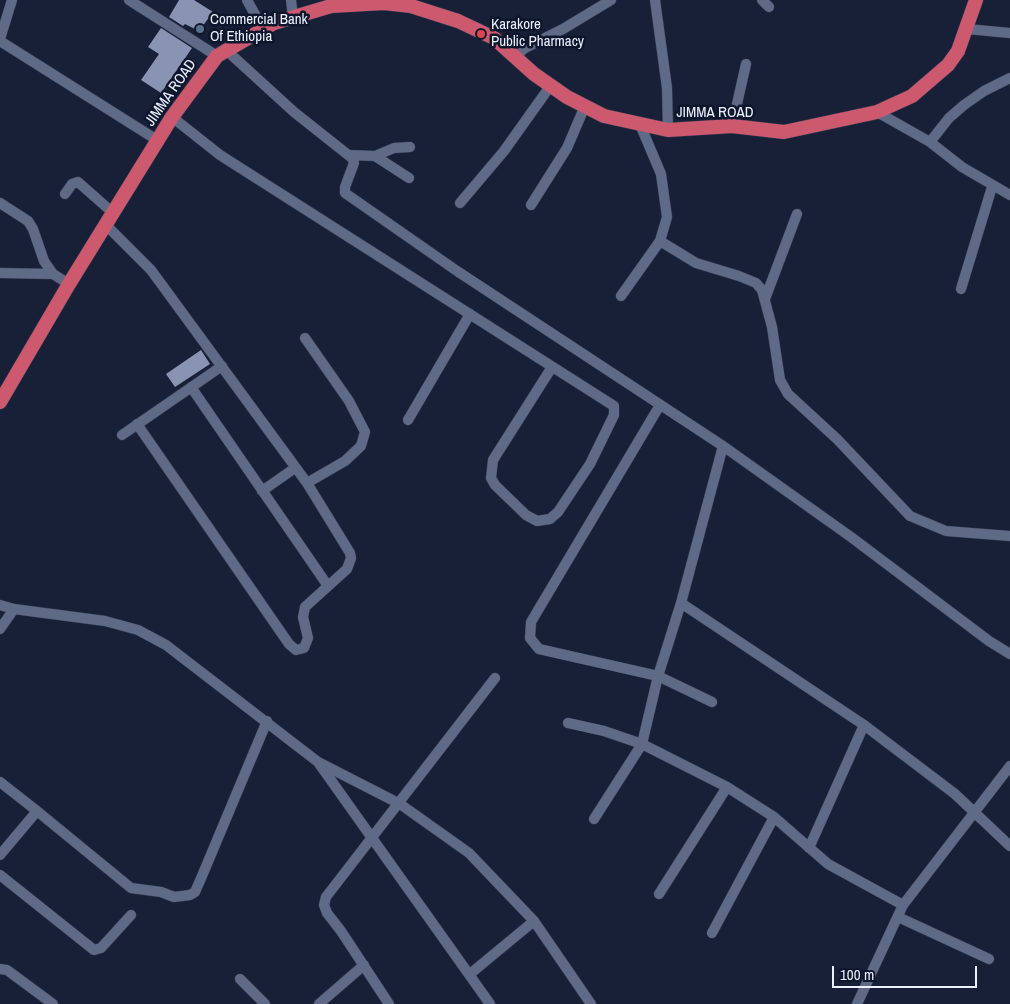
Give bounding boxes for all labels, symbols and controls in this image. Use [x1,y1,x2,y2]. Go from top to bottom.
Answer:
place label: Commercial Bank Of Ethiopia [210,11,308,46]
place label: Karakore Public Pharmacy [491,16,584,51]
marker: Commercial Bank Of Ethiopia [194,23,206,35]
marker: Karakore Public Pharmacy [475,28,487,40]
street label: JIMMA ROAD [141,56,201,130]
street label: JIMMA ROAD [676,104,754,122]
scale bar [835,956,980,988]
text: 100 m [840,964,874,985]

